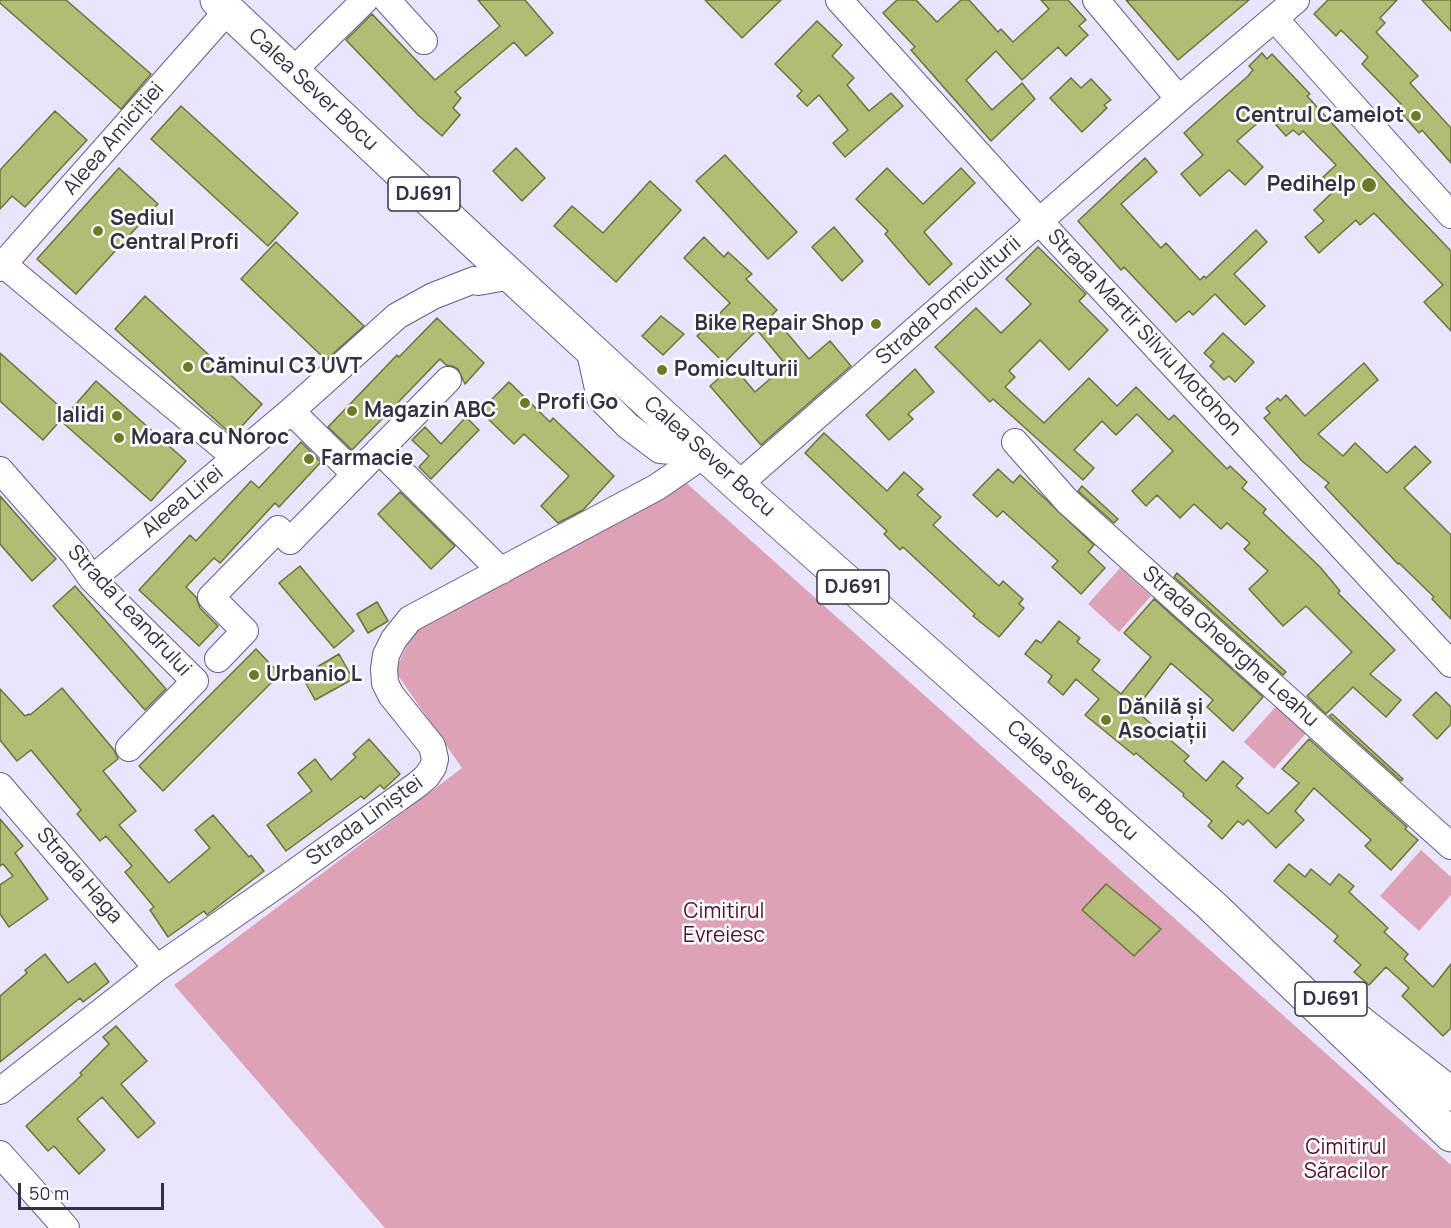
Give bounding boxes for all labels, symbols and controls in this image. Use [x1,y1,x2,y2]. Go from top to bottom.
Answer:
street label: Calea Sever Bocu [243,23,383,157]
street label: Aleea Amiciției [58,77,170,201]
place label: Centrul Camelot [1235,103,1404,129]
marker: Centrul Camelot [1409,109,1423,123]
place label: Pedihelp [1267,172,1356,198]
marker: Pedihelp [1360,176,1378,194]
road number: DJ691 [388,177,460,211]
place label: Sediul Central Profi [110,206,239,256]
marker: Sediul Central Profi [91,224,105,238]
street label: Strada Martir Silviu Motohon [1042,224,1246,442]
street label: Strada Pomiculturii [871,231,1027,371]
place label: Bike Repair Shop [694,311,864,337]
marker: Bike Repair Shop [869,317,883,331]
place label: Căminul C3 UVT [200,354,362,380]
place label: Pomiculturii [674,357,798,383]
marker: Căminul C3 UVT [181,360,195,374]
marker: Pomiculturii [655,363,669,377]
place label: Profi Go [537,390,618,416]
street label: Calea Sever Bocu [638,391,780,523]
marker: Profi Go [518,396,532,410]
place label: Magazin ABC [364,398,496,424]
place label: Ialidi [56,403,105,429]
marker: Magazin ABC [345,404,359,418]
marker: Ialidi [110,409,124,423]
place label: Moara cu Noroc [131,425,289,451]
marker: Moara cu Noroc [112,431,126,445]
place label: Farmacie [321,446,413,472]
marker: Farmacie [302,452,316,466]
street label: Aleea Lirei [137,461,229,543]
street label: Strada Leandrului [62,540,196,682]
street label: Strada Gheorghe Leahu [1137,561,1323,733]
road number: DJ691 [817,570,889,604]
place label: Urbanio L [266,662,362,688]
marker: Urbanio L [247,668,261,682]
place label: Dănilă și Asociații [1118,695,1207,745]
marker: Dănilă și Asociații [1099,713,1113,727]
street label: Calea Sever Bocu [1001,715,1143,847]
street label: Strada Liniștei [302,770,428,872]
street label: Strada Haga [31,823,127,929]
park label: Cimitirul Evreiesc [683,899,765,949]
road number: DJ691 [1295,982,1367,1016]
park label: Cimitirul Săracilor [1304,1135,1388,1185]
scale bar [21,1171,166,1209]
text: 50 m [29,1181,69,1205]

